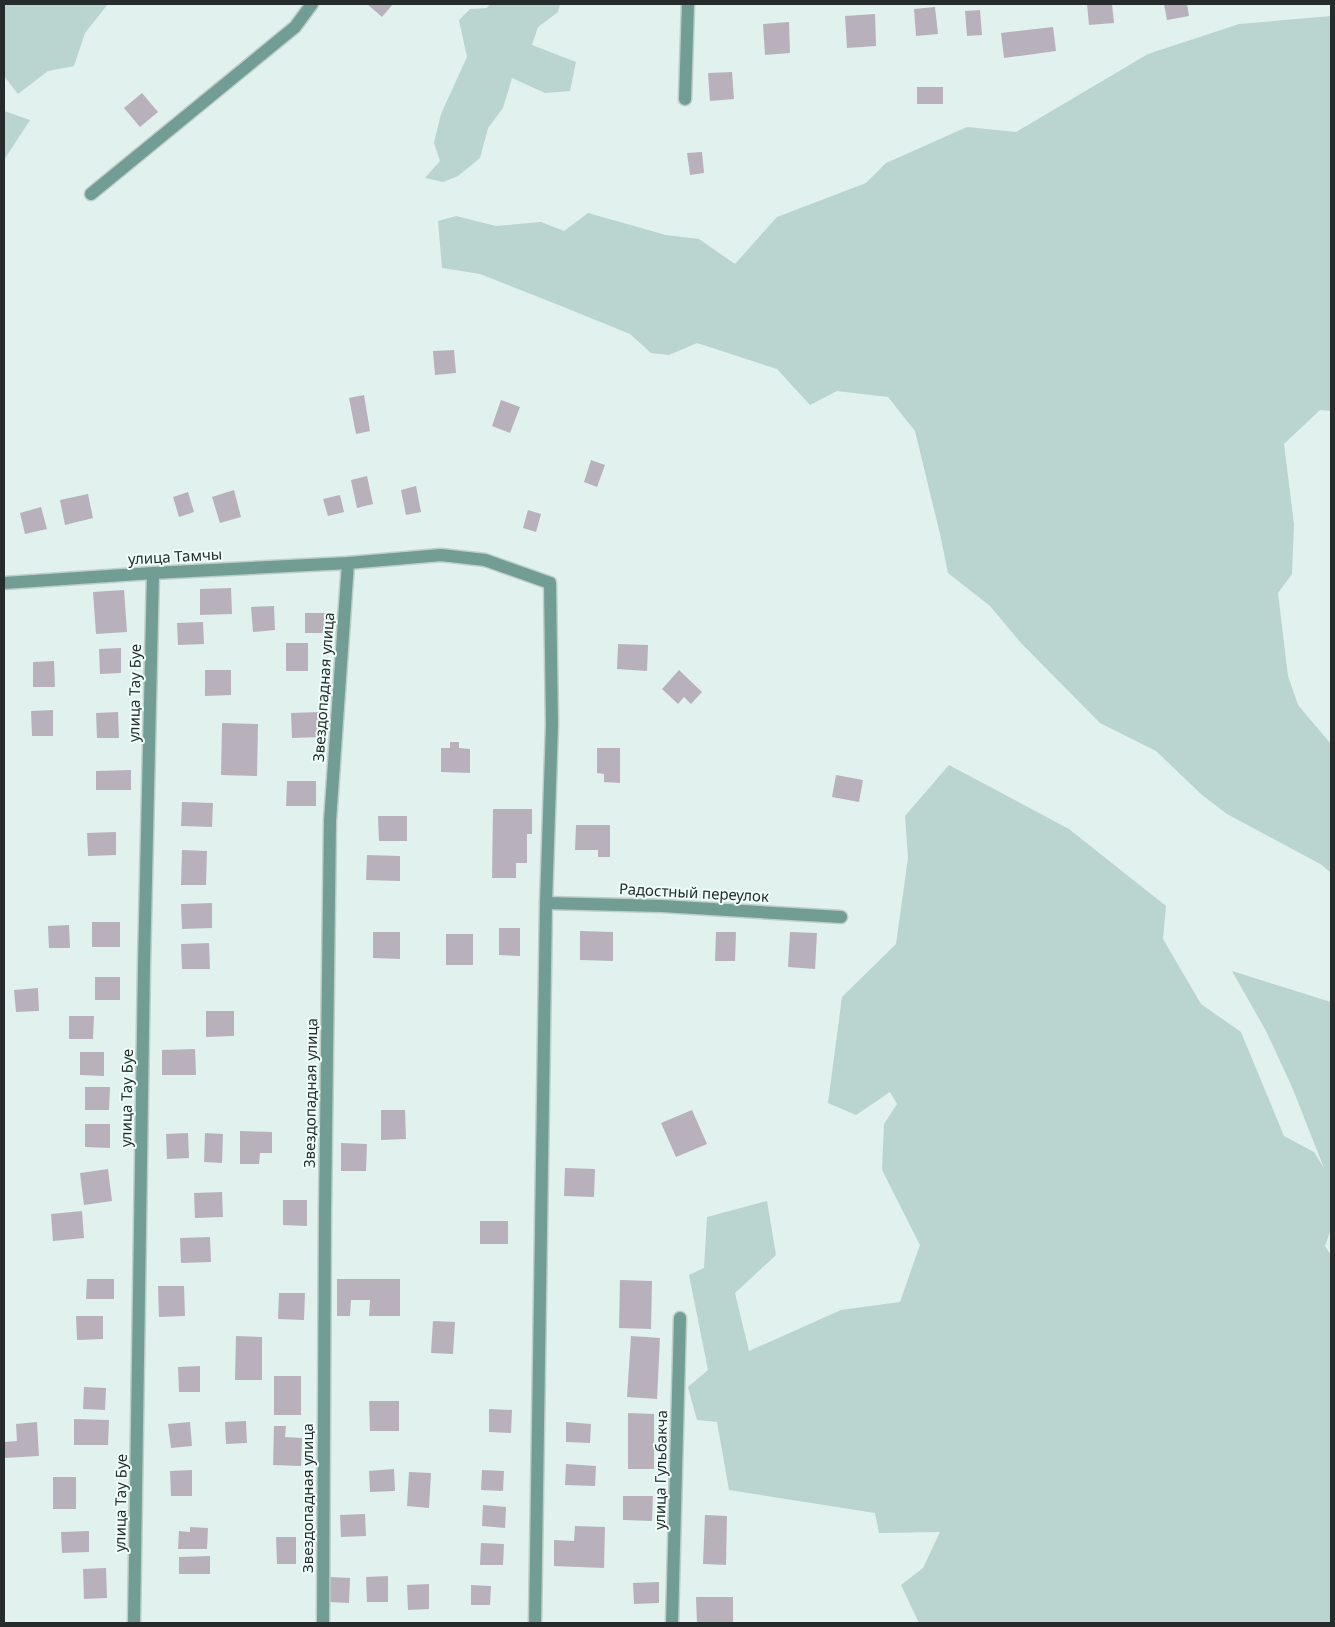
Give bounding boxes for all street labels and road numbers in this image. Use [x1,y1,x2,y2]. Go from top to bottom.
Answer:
street label: улица Тамчы [127,544,223,568]
street label: Звездопадная улица [308,612,338,762]
street label: улица Тау Буе [123,644,145,742]
street label: Радостный переулок [619,878,769,906]
street label: Звездопадная улица [299,1018,321,1168]
street label: улица Тау Буе [115,1049,137,1147]
street label: улица Гульбакча [649,1410,671,1530]
street label: Звездопадная улица [297,1423,317,1573]
street label: улица Тау Буе [109,1454,131,1552]

